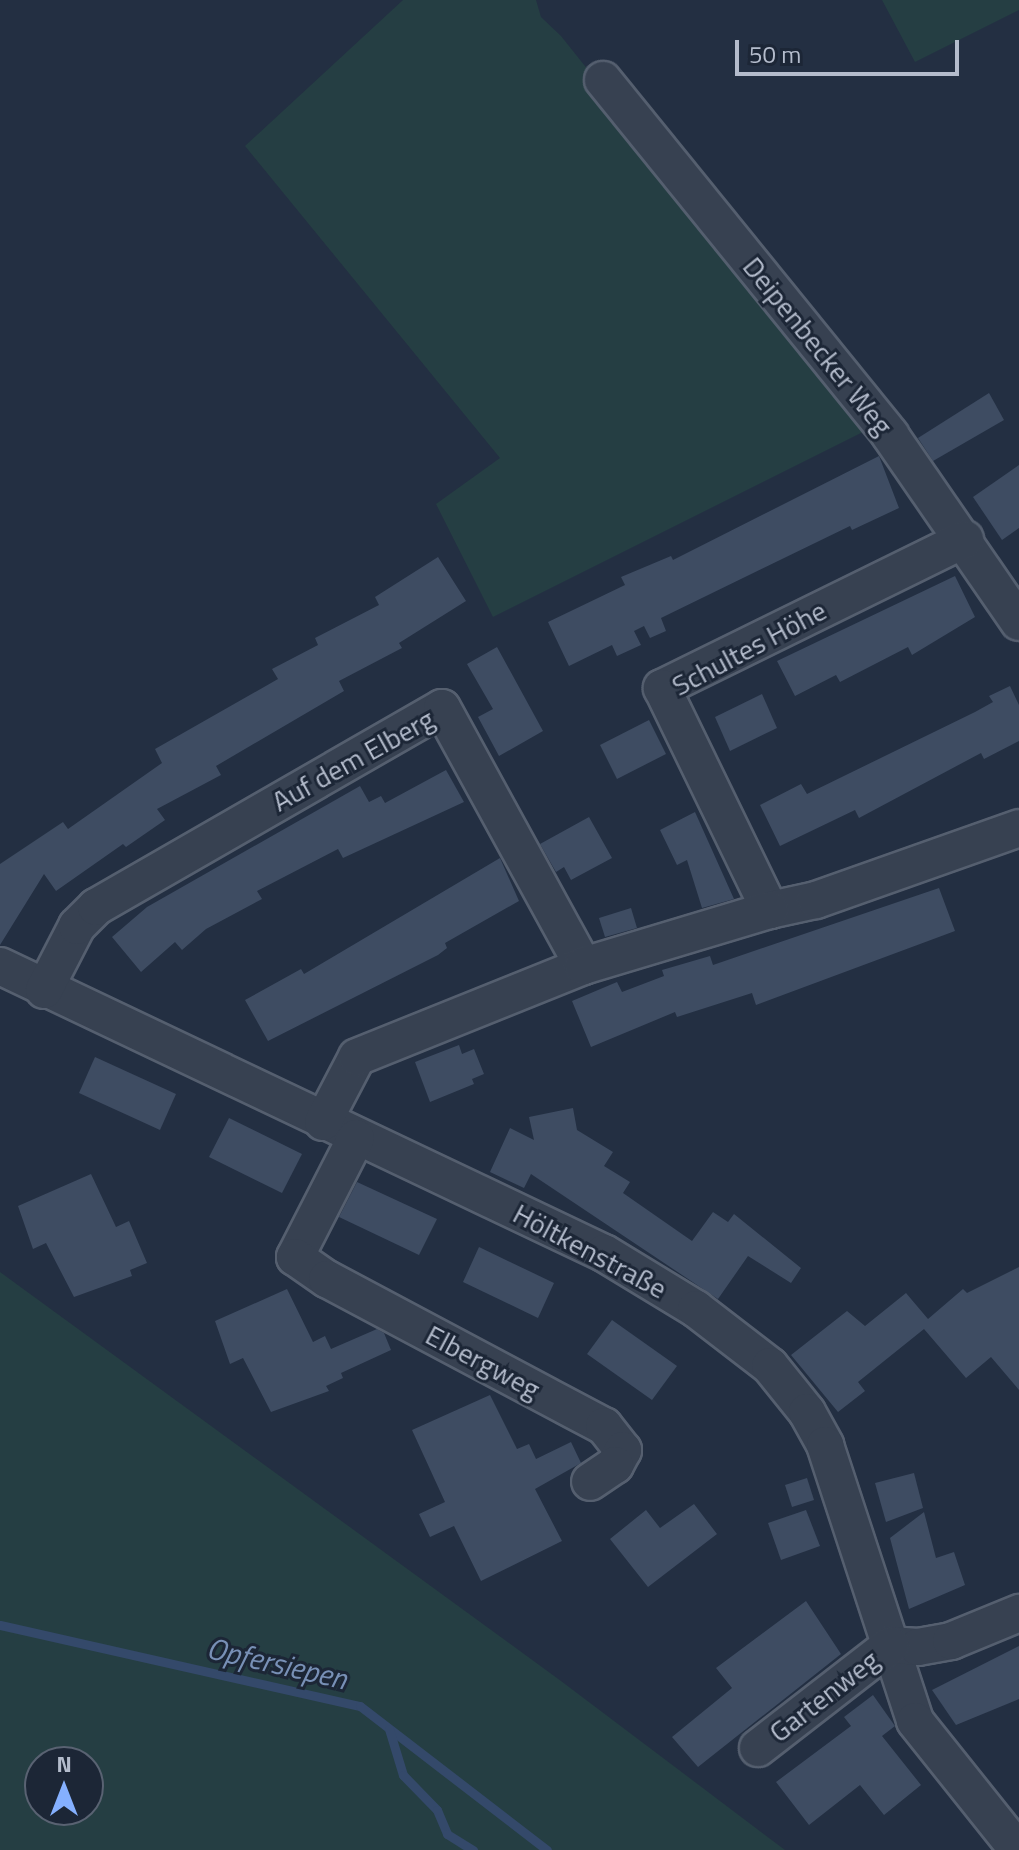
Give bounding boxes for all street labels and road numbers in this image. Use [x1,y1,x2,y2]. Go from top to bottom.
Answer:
street label: Deipenbecker Weg [736,250,900,442]
street label: Schultes Höhe [666,593,832,703]
street label: Auf dem Elberg [266,702,440,818]
street label: Höltkenstraße [508,1197,672,1305]
street label: Elbergweg [420,1318,546,1406]
street label: Gartenweg [763,1643,885,1749]

